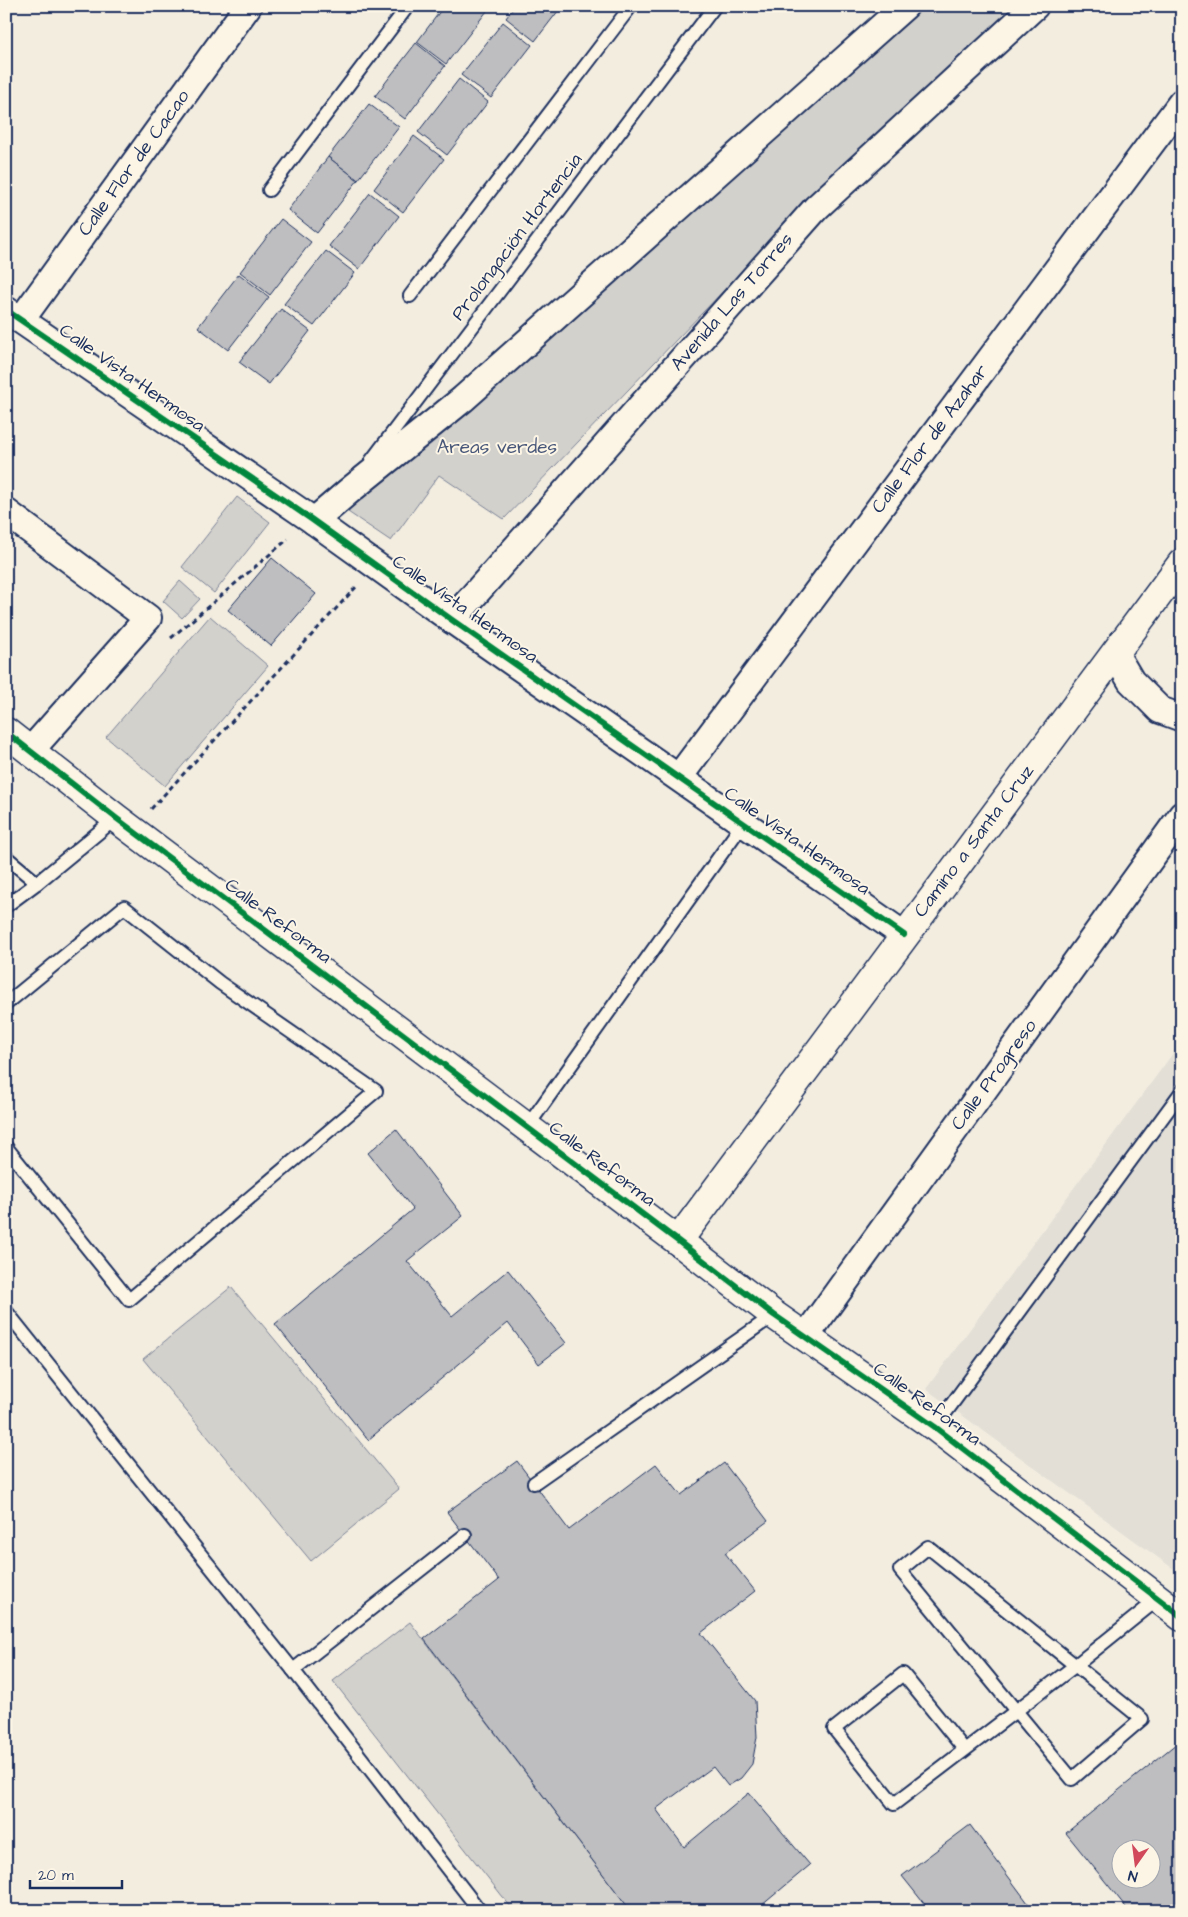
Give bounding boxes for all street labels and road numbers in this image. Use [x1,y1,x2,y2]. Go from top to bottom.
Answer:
street label: Calle Flor de Cacao [72,84,197,242]
street label: Prolongación Hortencia [445,147,590,327]
street label: Avenida Las Torres [664,227,800,377]
street label: Calle Vista Hermosa [53,317,211,439]
street label: Calle Flor de Azahar [865,358,995,519]
street label: Calle Vista Hermosa [386,548,544,670]
street label: Camino a Santa Cruz [907,758,1041,923]
street label: Calle Vista Hermosa [718,780,876,902]
street label: Calle Reforma [219,872,337,970]
street label: Calle Progreso [945,1014,1044,1137]
street label: Calle Reforma [543,1115,661,1213]
street label: Calle Reforma [867,1356,987,1453]

